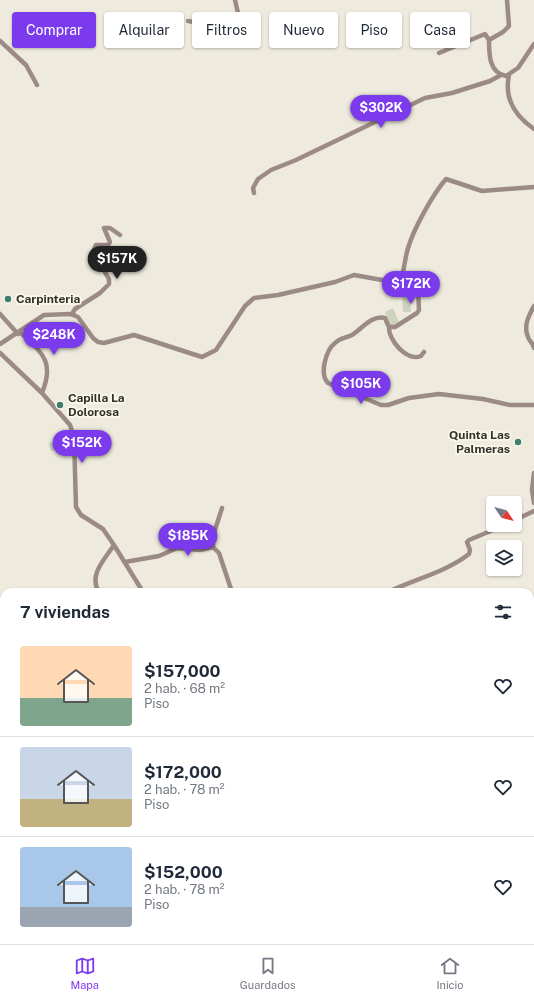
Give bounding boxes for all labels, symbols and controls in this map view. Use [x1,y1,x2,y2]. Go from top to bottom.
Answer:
chip: Comprar [12,12,96,48]
chip: Alquilar [104,12,184,48]
chip: Filtros [192,12,261,48]
chip: Nuevo [269,12,338,48]
chip: Piso [346,12,402,48]
chip: Casa [410,12,470,48]
pin: $302K [353,95,409,129]
text: $302K [359,100,403,115]
pin: $157K [89,246,145,280]
text: $157K [97,251,137,266]
pin: $172K [383,271,439,305]
text: $172K [391,276,431,291]
place label: Carpinteria [16,292,80,306]
marker: Carpinteria [3,294,13,304]
pin: $248K [26,322,82,356]
text: $248K [32,327,76,342]
pin: $105K [333,371,389,405]
text: $105K [341,376,381,391]
place label: Capilla La Dolorosa [68,391,125,419]
marker: Capilla La Dolorosa [55,400,65,410]
place label: Quinta Las Palmeras [449,428,510,456]
pin: $152K [54,430,110,464]
text: $152K [62,435,102,450]
marker: Quinta Las Palmeras [513,437,523,447]
north arrow [486,496,522,532]
map controls [486,496,522,576]
pin: $185K [160,523,216,557]
text: $185K [167,528,209,543]
button: layers [486,540,522,576]
icon: filters [492,601,514,623]
text: 7 viviendas [20,602,110,622]
text: $157,000 [144,661,221,681]
icon: home [52,662,100,710]
icon: heart [492,675,514,697]
text: 2 hab. · 68 m² [144,681,225,696]
text: Piso [144,696,169,711]
text: $172,000 [144,762,222,782]
icon: home [52,763,100,811]
icon: heart [492,776,514,798]
text: 2 hab. · 78 m² [144,782,225,797]
text: Piso [144,797,169,812]
text: $152,000 [144,862,223,882]
icon: home [52,863,100,911]
icon: heart [492,876,514,898]
text: 2 hab. · 78 m² [144,882,225,897]
text: Piso [144,897,169,912]
tab: Mapa [70,955,99,991]
tab: Guardados [240,955,295,991]
tab: Inicio [436,955,463,991]

